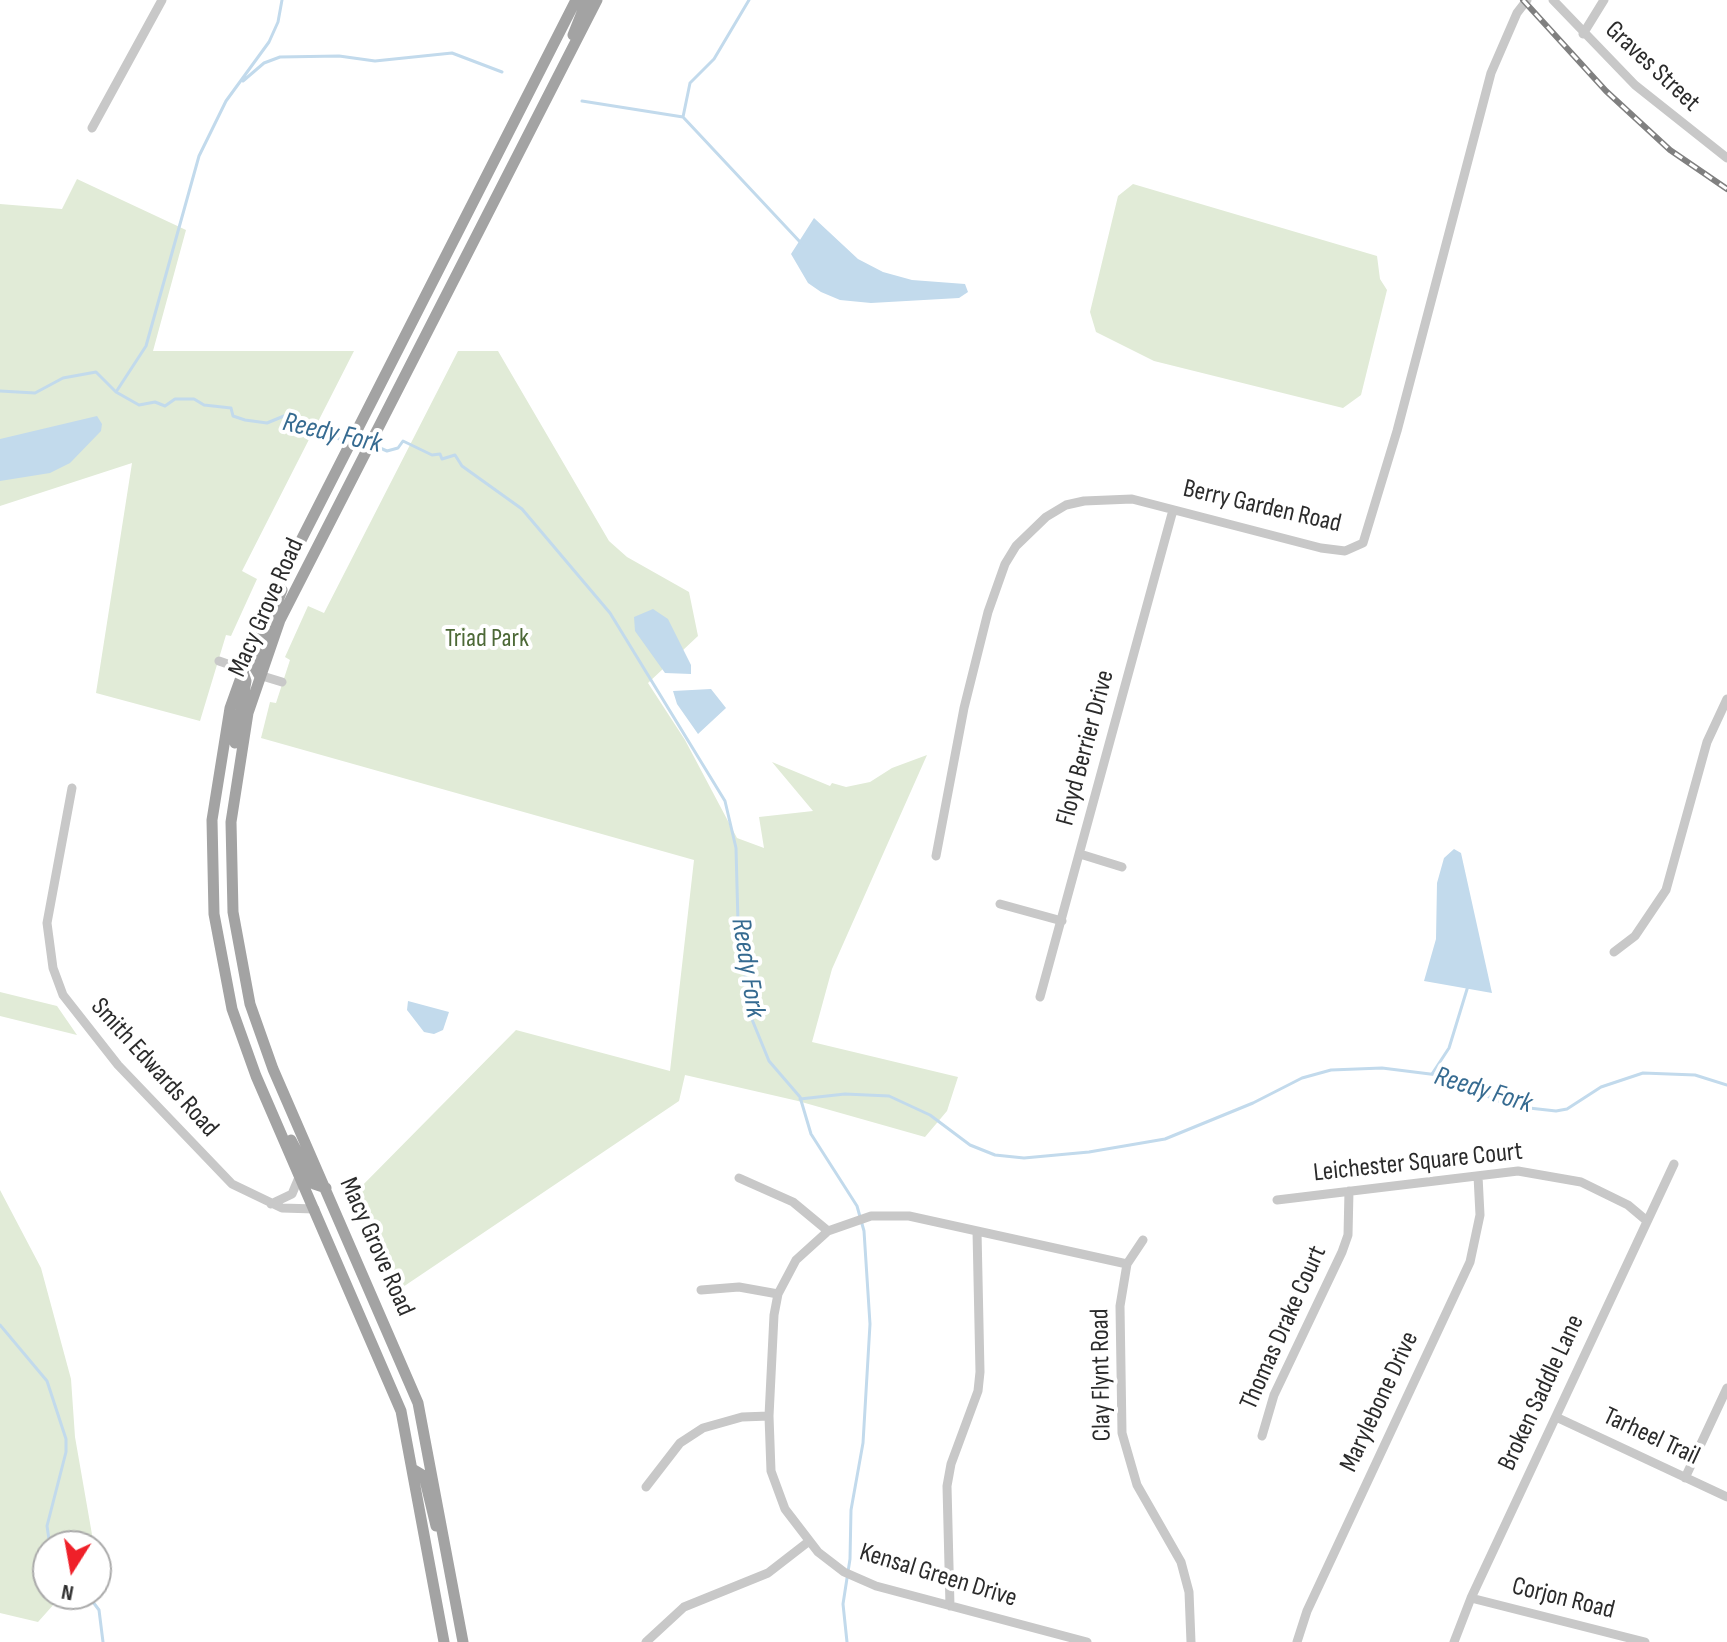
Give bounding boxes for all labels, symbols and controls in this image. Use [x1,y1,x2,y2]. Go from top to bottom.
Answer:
street label: Graves Street [1598,15,1706,119]
water label: Reedy Fork [279,406,385,462]
street label: Berry Garden Road [1180,474,1344,540]
street label: Macy Grove Road [223,534,311,682]
park label: Triad Park [445,623,529,655]
street label: Floyd Berrier Drive [1050,667,1122,829]
water label: Reedy Fork [723,916,771,1020]
street label: Smith Edwards Road [83,992,225,1144]
water label: Reedy Fork [1430,1060,1536,1122]
street label: Leichester Square Court [1312,1137,1524,1189]
street label: Macy Grove Road [332,1173,420,1321]
street label: Thomas Drake Court [1234,1241,1334,1415]
street label: Clay Flynt Road [1085,1308,1119,1442]
street label: Broken Saddle Lane [1492,1310,1592,1476]
street label: Marylebone Drive [1334,1327,1426,1477]
street label: Tarheel Trail [1598,1401,1704,1473]
north arrow [32,1530,112,1610]
street label: Kensal Green Drive [856,1537,1020,1615]
street label: Corjon Road [1508,1571,1618,1627]
text: N [59,1578,76,1606]

